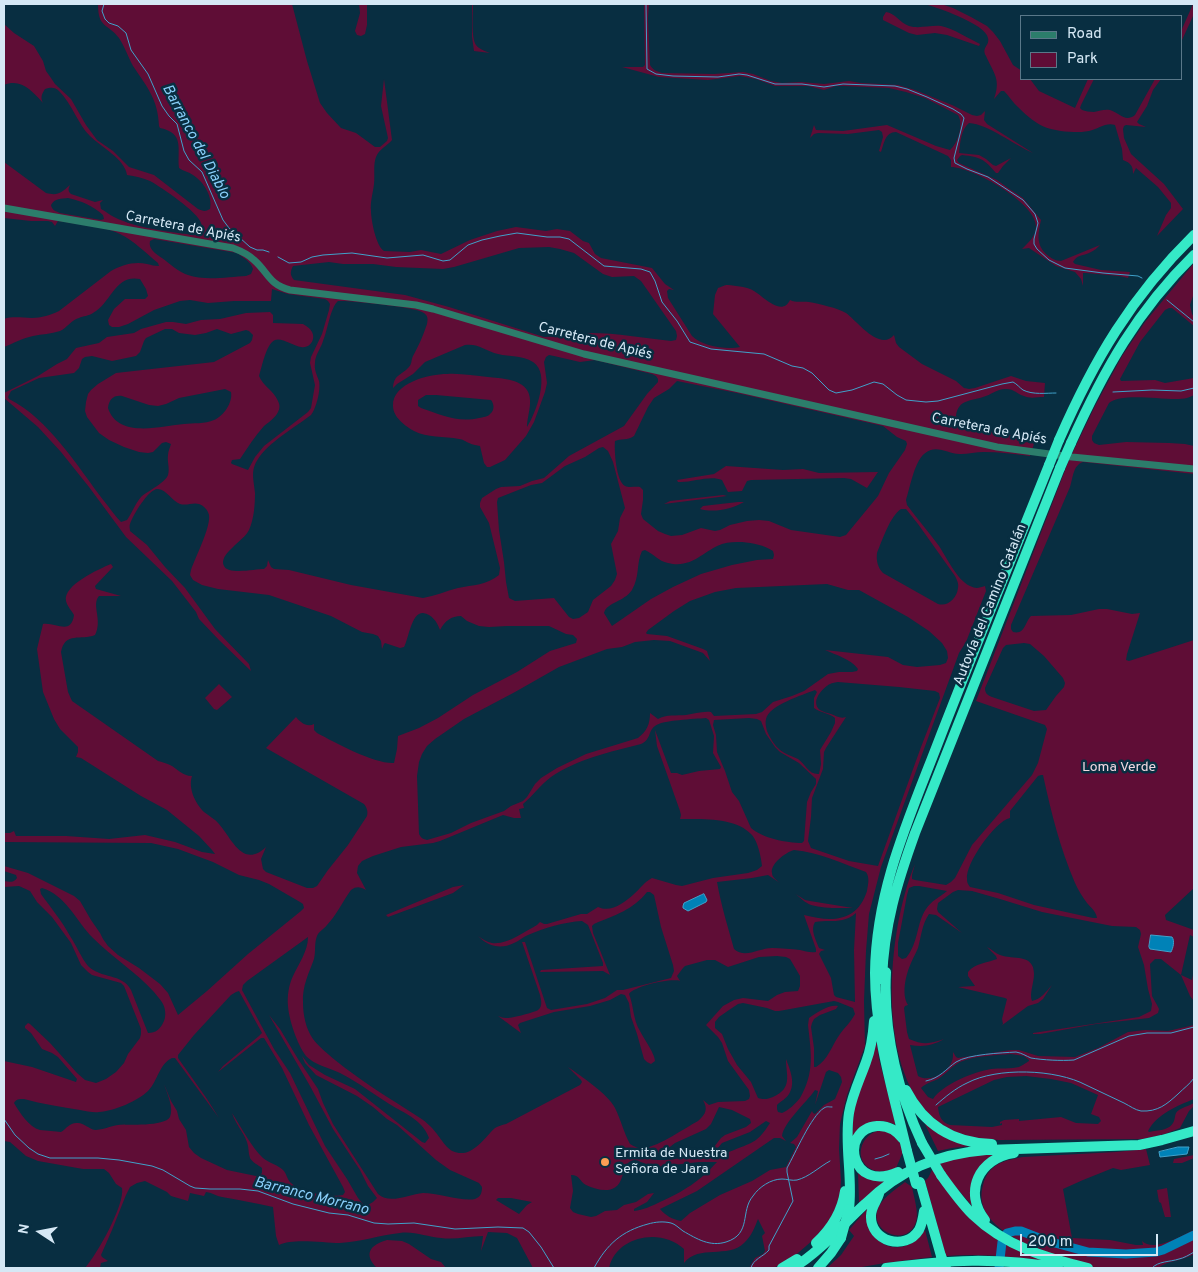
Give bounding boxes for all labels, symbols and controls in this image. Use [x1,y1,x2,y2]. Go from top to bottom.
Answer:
legend [1020,15,1183,80]
text: Road [1067,25,1102,44]
text: Park [1067,50,1098,69]
water label: Barranco del Diablo [157,82,233,202]
street label: Carretera de Apiés [124,209,242,247]
street label: Carretera de Apiés [536,320,654,364]
street label: Carretera de Apiés [930,411,1048,449]
street label: Autovía del Camino Catalán [951,522,1031,688]
park label: Loma Verde [1082,760,1156,776]
place label: Ermita de Nuestra Señora de Jara [615,1146,727,1178]
marker: Ermita de Nuestra Señora de Jara [599,1156,611,1168]
water label: Barranco Morrano [252,1174,370,1220]
north arrow [15,1207,65,1257]
text: N [15,1222,34,1236]
scale bar [1023,1224,1160,1256]
text: 200 m [1028,1233,1073,1252]

